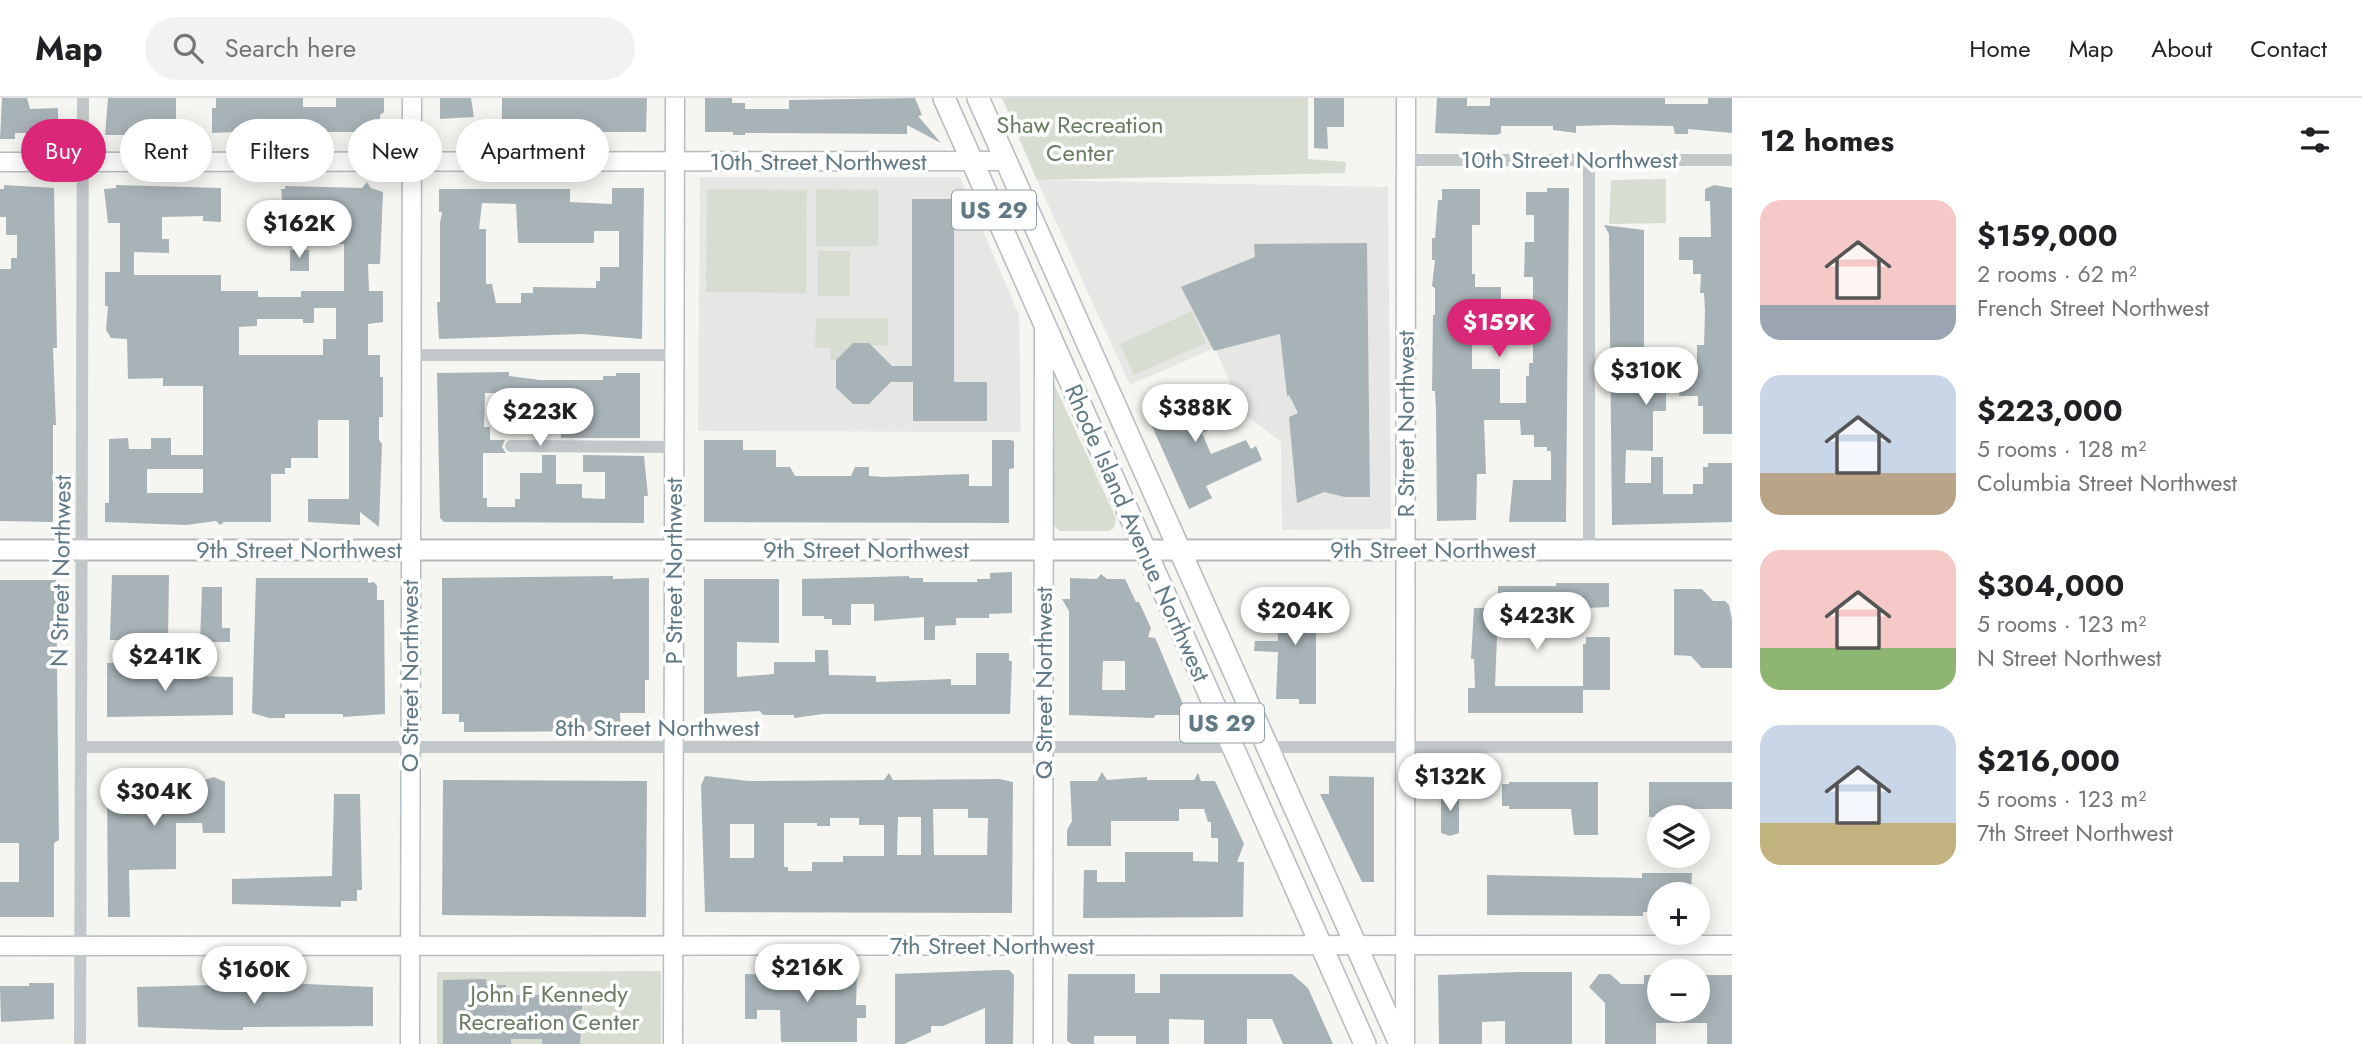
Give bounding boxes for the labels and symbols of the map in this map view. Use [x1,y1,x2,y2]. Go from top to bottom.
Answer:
park label: Shaw Recreation Center [996,107,1164,170]
street label: 10th Street Northwest [1460,142,1678,177]
street label: 10th Street Northwest [709,144,927,179]
road number: US 29 [952,190,1036,230]
pin: $162K [250,200,348,260]
pin: $159K [1450,300,1548,359]
street label: R Street Northwest [1388,330,1423,518]
pin: $310K [1597,348,1695,407]
street label: Rhode Island Avenue Northwest [1056,378,1219,687]
pin: $388K [1146,384,1244,444]
pin: $223K [491,388,589,448]
street label: N Street Northwest [41,474,80,667]
street label: P Street Northwest [656,477,691,664]
street label: 9th Street Northwest [196,532,402,567]
street label: 9th Street Northwest [763,532,969,567]
street label: 9th Street Northwest [1330,532,1536,567]
street label: O Street Northwest [392,579,427,772]
street label: Q Street Northwest [1026,586,1061,779]
pin: $204K [1246,588,1344,647]
pin: $423K [1488,592,1586,652]
pin: $241K [116,634,214,693]
road number: US 29 [1180,704,1264,743]
street label: 8th Street Northwest [554,710,760,745]
pin: $132K [1401,754,1499,813]
pin: $304K [105,768,203,828]
street label: 7th Street Northwest [890,928,1095,963]
pin: $216K [758,944,856,1004]
pin: $160K [205,946,303,1006]
park label: John F Kennedy Recreation Center [458,976,641,1039]

